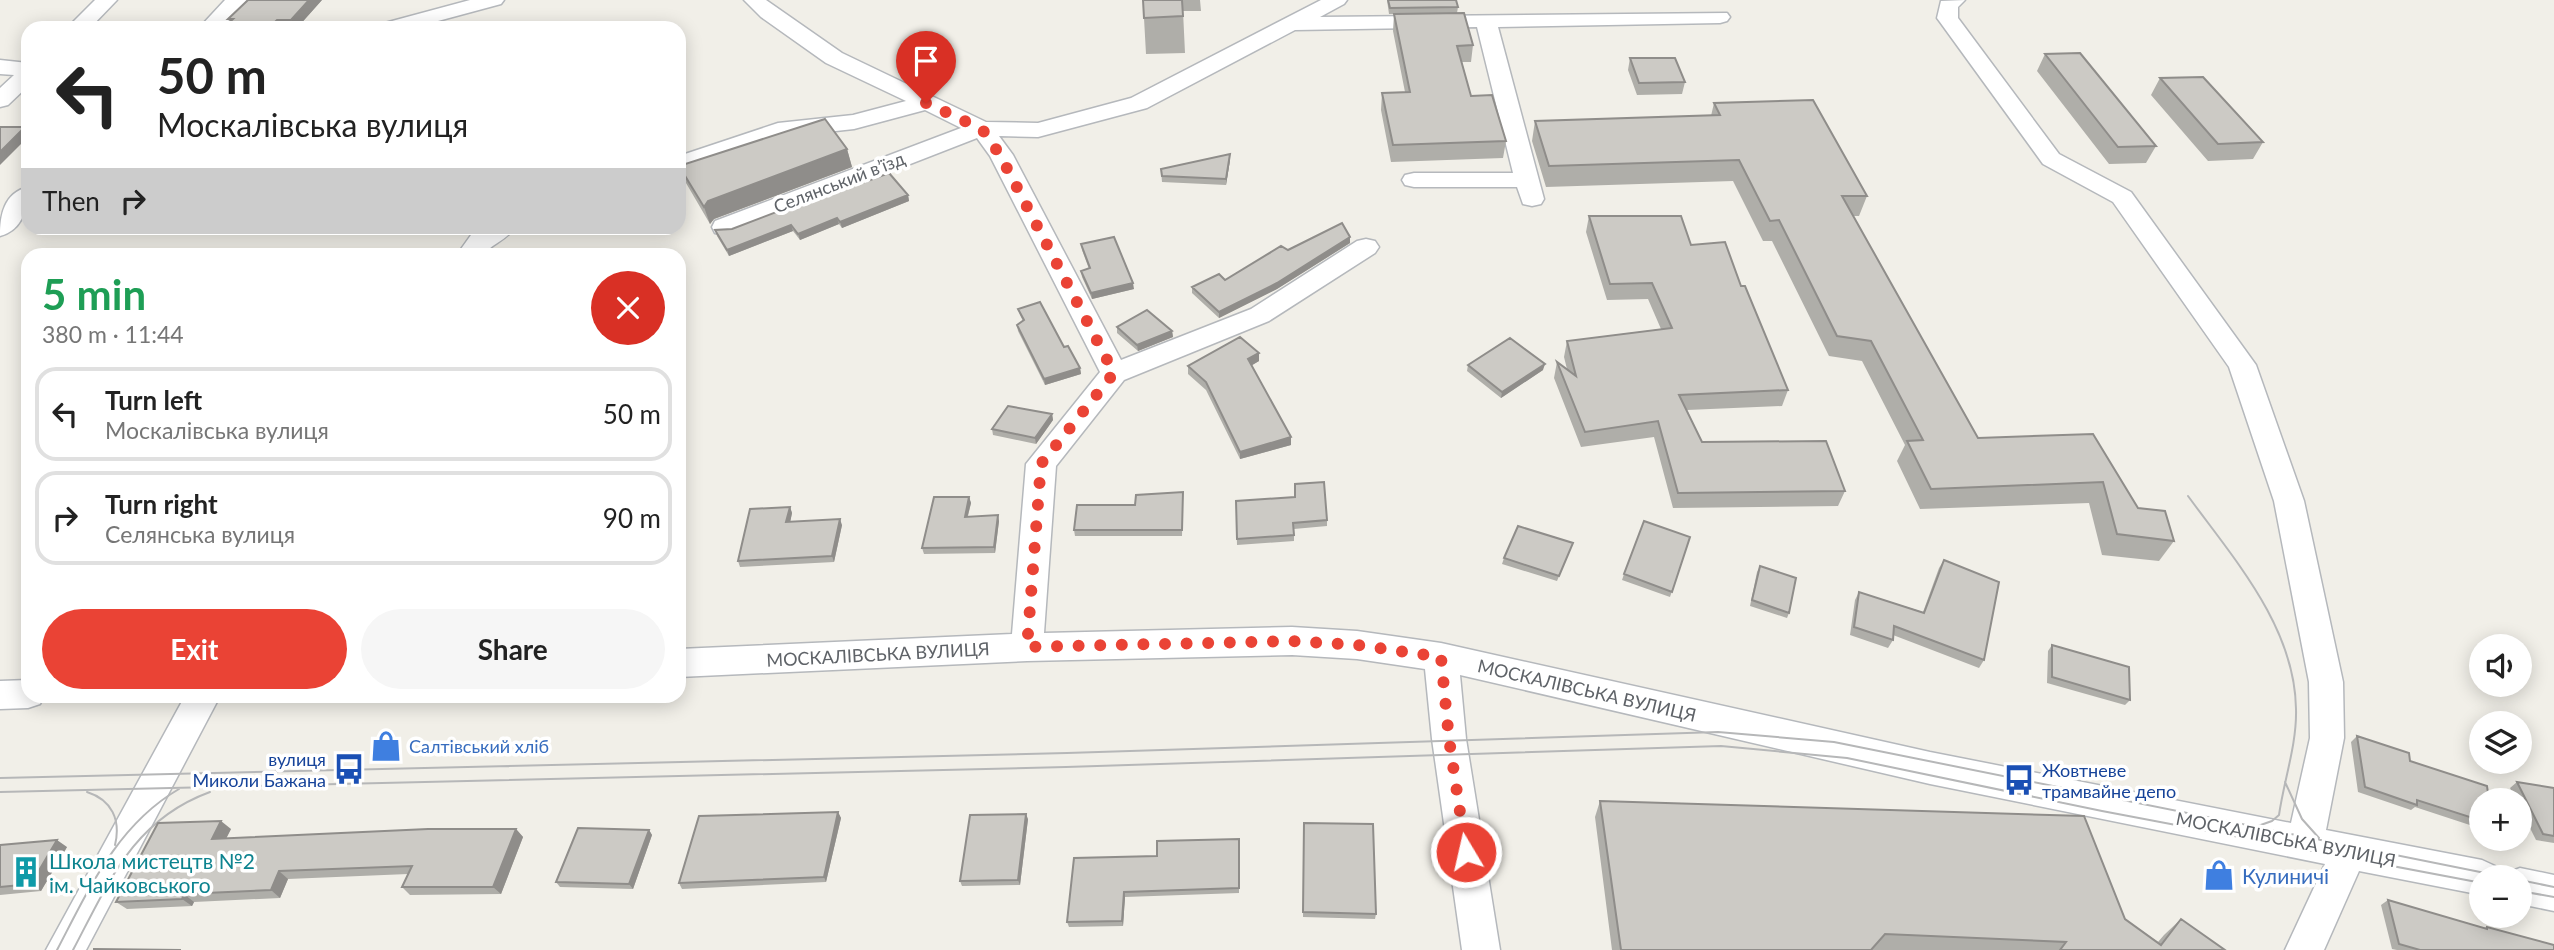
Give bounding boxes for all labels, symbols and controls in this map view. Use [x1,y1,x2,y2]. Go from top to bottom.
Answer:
pin [896,31,956,103]
icon: arrive [907,42,945,80]
text: 50 m [157,46,267,104]
icon: left [42,49,133,140]
text: Москалівська вулиця [157,105,468,144]
street label: Селянський вʼїзд [770,147,908,217]
icon: right [114,182,152,220]
text: Then [42,185,100,217]
text: 5 min [42,269,146,319]
button: close [591,271,665,345]
text: 380 m · 11:44 [42,320,184,348]
text: Turn left [105,384,202,416]
icon: left [46,395,84,433]
text: 50 m [603,398,661,430]
text: Москалівська вулиця [105,416,329,444]
text: Turn right [105,488,218,520]
icon: right [46,499,84,537]
text: 90 m [603,502,661,534]
text: Селянська вулиця [105,520,295,548]
button: Exit [42,609,347,689]
button: Share [361,609,665,689]
map controls [2469,634,2532,928]
button: sound [2469,634,2532,697]
street label: МОСКАЛІВСЬКА ВУЛИЦЯ [766,637,990,671]
street label: МОСКАЛІВСЬКА ВУЛИЦЯ [1476,654,1698,726]
button: layers [2469,711,2532,774]
shop icon: Салтівський хліб [369,729,403,763]
place label: Салтівський хліб [409,735,549,757]
place label: вулиця Миколи Бажана [192,748,326,791]
bus stop icon: вулиця Миколи Бажана [332,752,366,786]
place label: Жовтневе трамвайне депо [2042,759,2176,802]
bus stop icon: Жовтневе трамвайне депо [2002,763,2036,797]
button: + [2469,788,2532,851]
street label: МОСКАЛІВСЬКА ВУЛИЦЯ [2174,807,2398,871]
position arrow [1429,815,1503,889]
place label: Школа мистецтв №2 ім. Чайковського [49,848,255,897]
building icon: Школа мистецтв №2 ім. Чайковського [9,855,43,889]
shop icon: Кулиничі [2202,858,2236,892]
place label: Кулиничі [2242,863,2329,888]
button: − [2469,865,2532,928]

